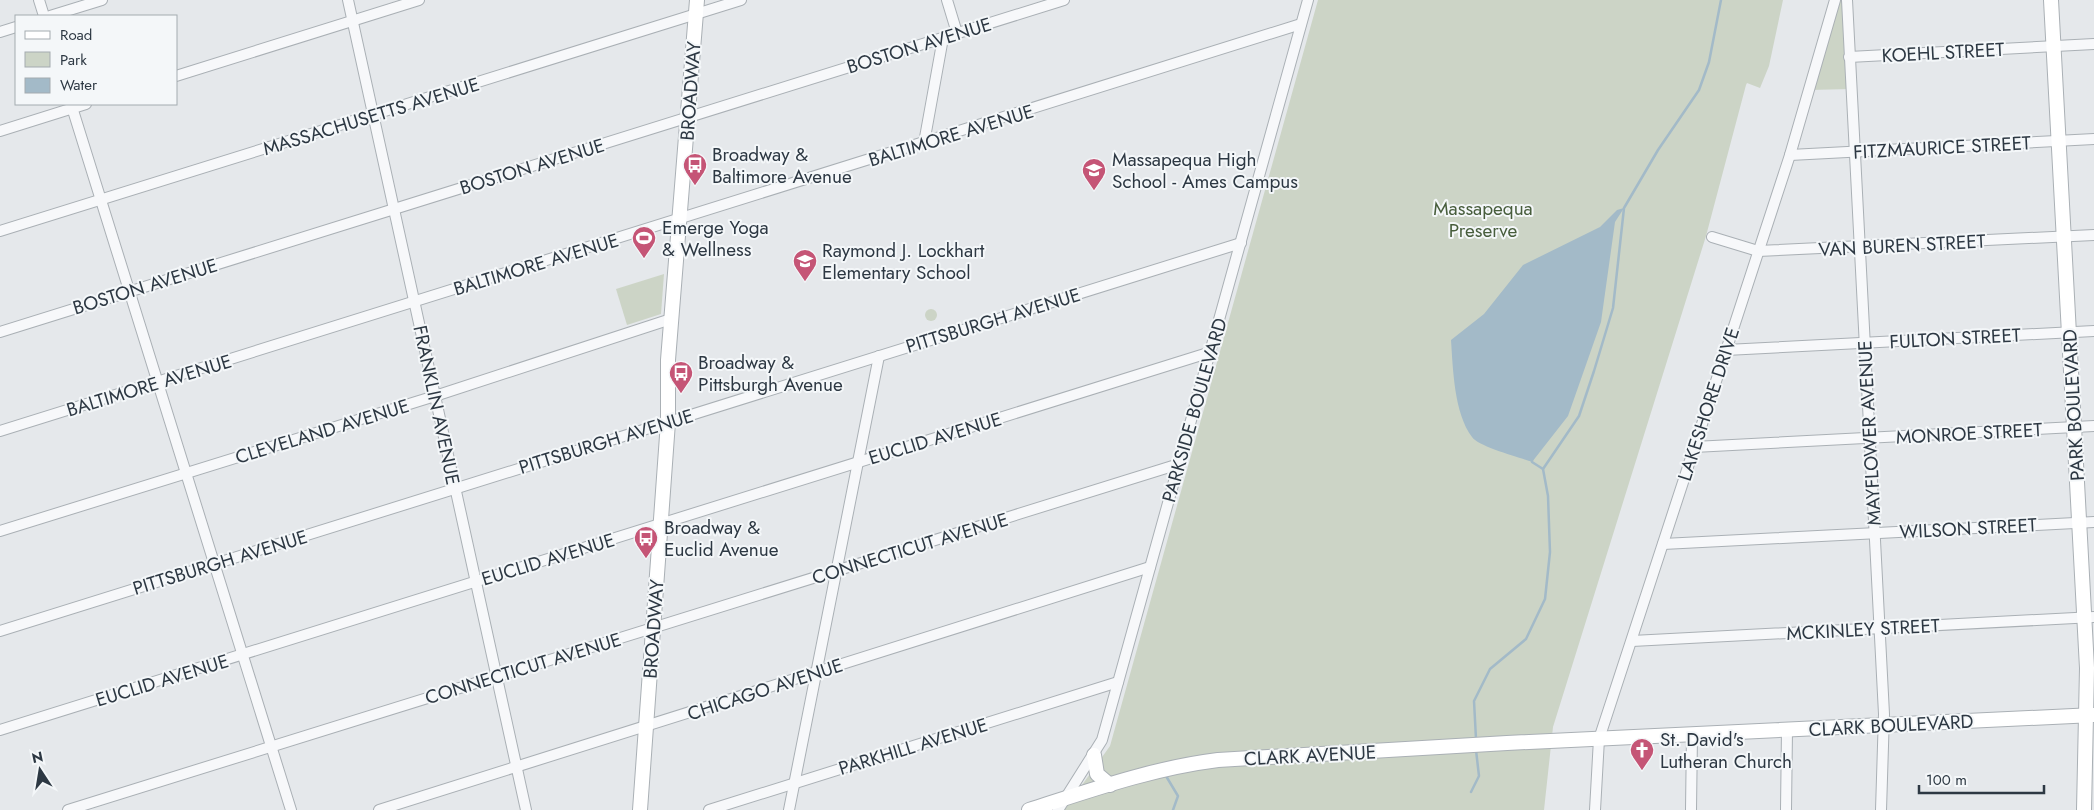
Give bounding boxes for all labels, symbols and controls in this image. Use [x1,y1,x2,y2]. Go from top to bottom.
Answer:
street label: BOSTON AVENUE [843,11,995,80]
legend [15,15,178,105]
text: Road [60,24,92,46]
street label: KOEHL STREET [1881,36,2005,69]
street label: BROADWAY [674,40,707,142]
text: Park [60,49,87,71]
street label: MASSACHUSETTS AVENUE [260,71,483,162]
text: Water [60,74,98,96]
street label: BALTIMORE AVENUE [865,98,1037,173]
street label: FITZMAURICE STREET [1853,129,2032,166]
street label: BOSTON AVENUE [456,132,608,201]
place label: Broadway & Baltimore Avenue [712,141,852,190]
place label: Massapequa High School - Ames Campus [1112,146,1298,195]
bus stop icon: Broadway & Baltimore Avenue [682,152,708,186]
school or university icon: Massapequa High School - Ames Campus [1081,157,1107,191]
park label: Massapequa Preserve [1433,195,1533,244]
place label: Emerge Yoga & Wellness [662,214,769,263]
sports icon: Emerge Yoga & Wellness [631,225,657,259]
street label: BALTIMORE AVENUE [450,227,622,302]
street label: VAN BUREN STREET [1818,228,1986,263]
place label: Raymond J. Lockhart Elementary School [822,237,985,286]
school or university icon: Raymond J. Lockhart Elementary School [792,248,818,282]
street label: BOSTON AVENUE [69,252,221,321]
street label: PITTSBURGH AVENUE [902,281,1084,360]
street label: PARKSIDE BOULEVARD [1155,315,1234,505]
street label: FULTON STREET [1889,322,2022,355]
street label: FRANKLIN AVENUE [406,323,467,487]
street label: LAKESHORE DRIVE [1671,324,1746,484]
street label: PARK BOULEVARD [2056,328,2091,482]
street label: MAYFLOWER AVENUE [1851,340,1888,526]
street label: BALTIMORE AVENUE [63,348,235,423]
place label: Broadway & Pittsburgh Avenue [698,349,843,398]
bus stop icon: Broadway & Pittsburgh Avenue [668,360,694,394]
street label: CLEVELAND AVENUE [232,392,413,471]
street label: PITTSBURGH AVENUE [515,402,697,481]
street label: EUCLID AVENUE [865,405,1005,472]
street label: MONROE STREET [1895,416,2043,451]
street label: CONNECTICUT AVENUE [809,506,1012,591]
street label: WILSON STREET [1899,511,2038,546]
place label: Broadway & Euclid Avenue [664,514,779,563]
street label: PITTSBURGH AVENUE [129,523,311,602]
bus stop icon: Broadway & Euclid Avenue [633,525,659,559]
street label: EUCLID AVENUE [478,526,618,593]
street label: BROADWAY [637,578,670,680]
street label: MCKINLEY STREET [1786,612,1941,647]
street label: CONNECTICUT AVENUE [422,626,625,711]
street label: EUCLID AVENUE [92,647,232,714]
street label: CHICAGO AVENUE [684,652,846,727]
street label: CLARK BOULEVARD [1808,708,1974,743]
street label: PARKHILL AVENUE [835,711,991,782]
place label: St. David's Lutheran Church [1660,726,1792,775]
church icon: St. David's Lutheran Church [1629,737,1655,771]
street label: CLARK AVENUE [1243,739,1377,772]
north arrow [15,745,65,795]
text: N [30,746,45,768]
scale bar [1919,762,2044,794]
text: 100 m [1926,769,1967,791]

